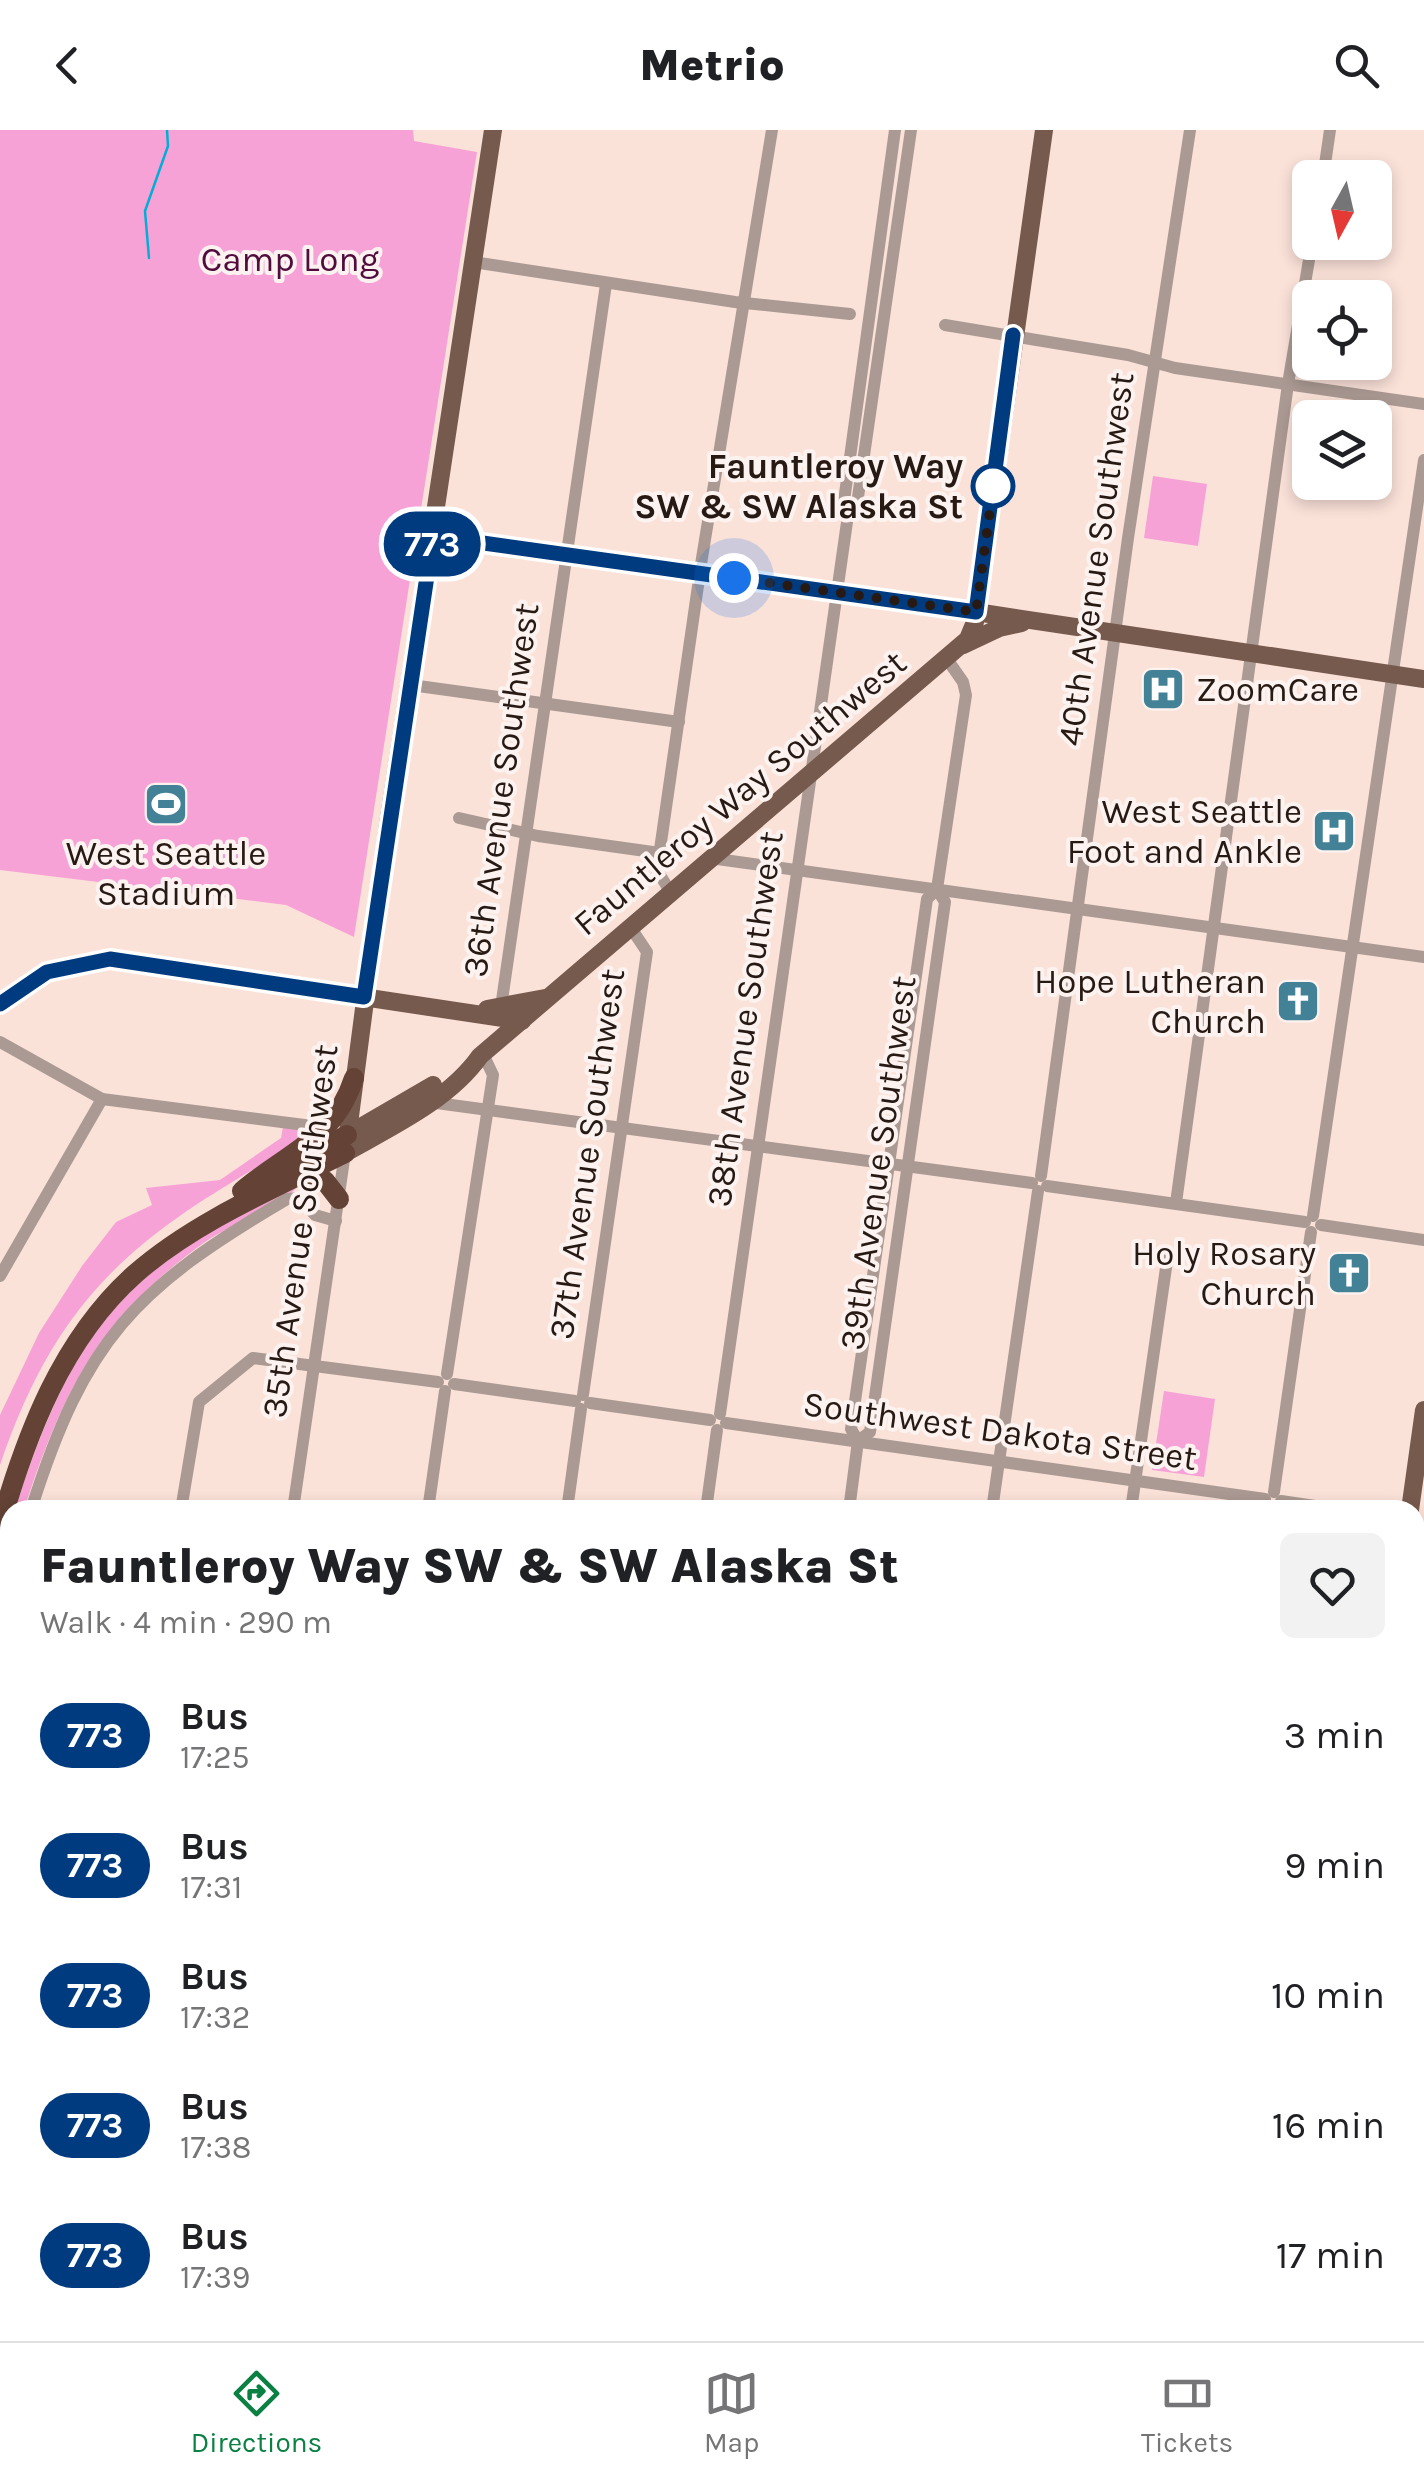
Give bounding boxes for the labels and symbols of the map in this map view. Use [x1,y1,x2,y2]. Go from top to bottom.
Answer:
north arrow [1292,160,1392,260]
park label: Camp Long [201,239,380,280]
street label: 40th Avenue Southwest [1049,369,1143,749]
place label: Fauntleroy Way SW & SW Alaska St [634,446,963,527]
marker: Fauntleroy Way SW & SW Alaska St [972,465,1014,507]
line badge: 773 [374,512,490,576]
your location [709,553,759,603]
street label: 36th Avenue Southwest [454,600,548,980]
street label: Fauntleroy Way Southwest [566,642,914,944]
hospital icon: ZoomCare [1140,666,1186,712]
place label: ZoomCare [1196,669,1359,710]
sports icon: West Seattle Stadium [143,781,189,827]
place label: West Seattle Foot and Ankle [1067,791,1302,872]
hospital icon: West Seattle Foot and Ankle [1311,808,1357,854]
street label: 38th Avenue Southwest [698,829,792,1209]
place label: West Seattle Stadium [66,833,266,914]
place label: Hope Lutheran Church [1034,961,1266,1042]
street label: 37th Avenue Southwest [541,966,633,1342]
street label: 39th Avenue Southwest [831,973,925,1353]
church icon: Hope Lutheran Church [1275,978,1321,1024]
street label: 35th Avenue Southwest [253,1041,347,1421]
place label: Holy Rosary Church [1132,1233,1316,1314]
church icon: Holy Rosary Church [1326,1250,1372,1296]
street label: Southwest Dakota Street [801,1383,1199,1479]

